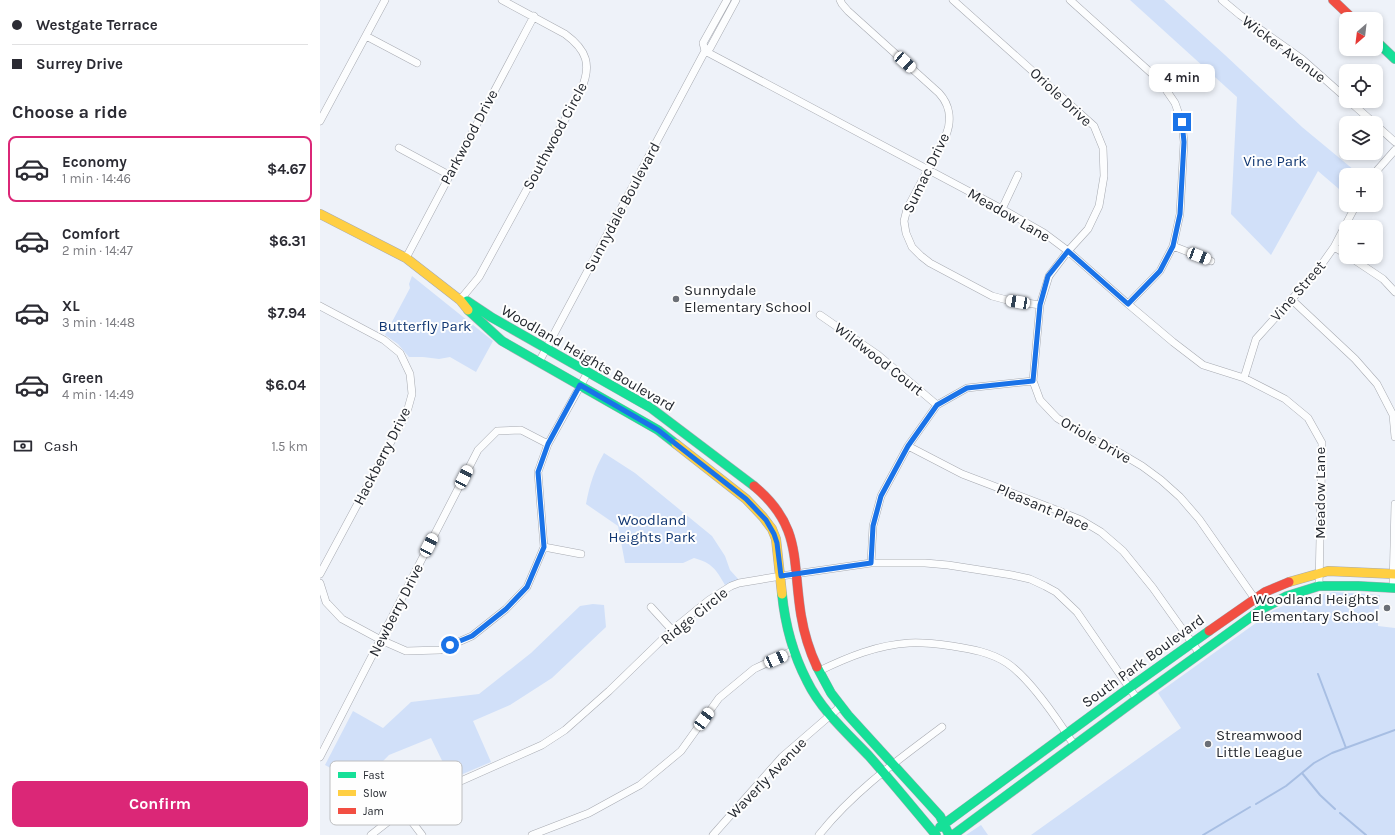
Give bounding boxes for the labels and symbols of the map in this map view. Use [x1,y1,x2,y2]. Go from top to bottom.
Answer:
street label: Wicker Avenue [1239,12,1329,86]
north arrow [1339,12,1383,56]
car [892,50,918,74]
street label: Oriole Drive [1026,64,1096,130]
callout: 4 min [1149,64,1215,92]
street label: Southwood Circle [519,79,591,193]
street label: Parkwood Drive [436,86,502,188]
route end [1173,113,1191,131]
street label: Sumac Drive [899,130,953,216]
street label: Sunnydale Boulevard [580,139,664,275]
park label: Vine Park [1243,152,1307,170]
street label: Meadow Lane [965,184,1053,246]
car [1186,246,1212,266]
street label: Vine Street [1267,257,1329,325]
place label: Sunnydale Elementary School [684,281,811,316]
marker: Sunnydale Elementary School [671,294,681,304]
car [1005,294,1031,310]
street label: Woodland Heights Boulevard [498,301,678,415]
park label: Butterfly Park [378,317,472,335]
street label: Wildwood Court [831,319,927,400]
street label: Hackberry Drive [350,404,414,508]
street label: Oriole Drive [1058,413,1134,467]
street label: Meadow Lane [1311,447,1329,539]
car [453,464,475,490]
street label: Pleasant Place [994,479,1092,535]
park label: Woodland Heights Park [608,511,696,546]
car [418,532,440,558]
street label: Newberry Drive [365,561,427,659]
street label: Ridge Circle [657,584,731,648]
place label: Woodland Heights Elementary School [1252,590,1379,625]
marker: Woodland Heights Elementary School [1382,603,1392,613]
street label: South Park Boulevard [1078,610,1208,712]
route start [441,636,459,654]
car [763,649,789,669]
car [692,706,716,732]
place label: Streamwood Little League [1216,726,1302,761]
street label: Waverly Avenue [724,734,810,822]
marker: Streamwood Little League [1203,739,1213,749]
legend [330,761,462,825]
text: Fast [363,769,384,782]
text: Slow [363,787,387,800]
text: Jam [363,805,384,818]

